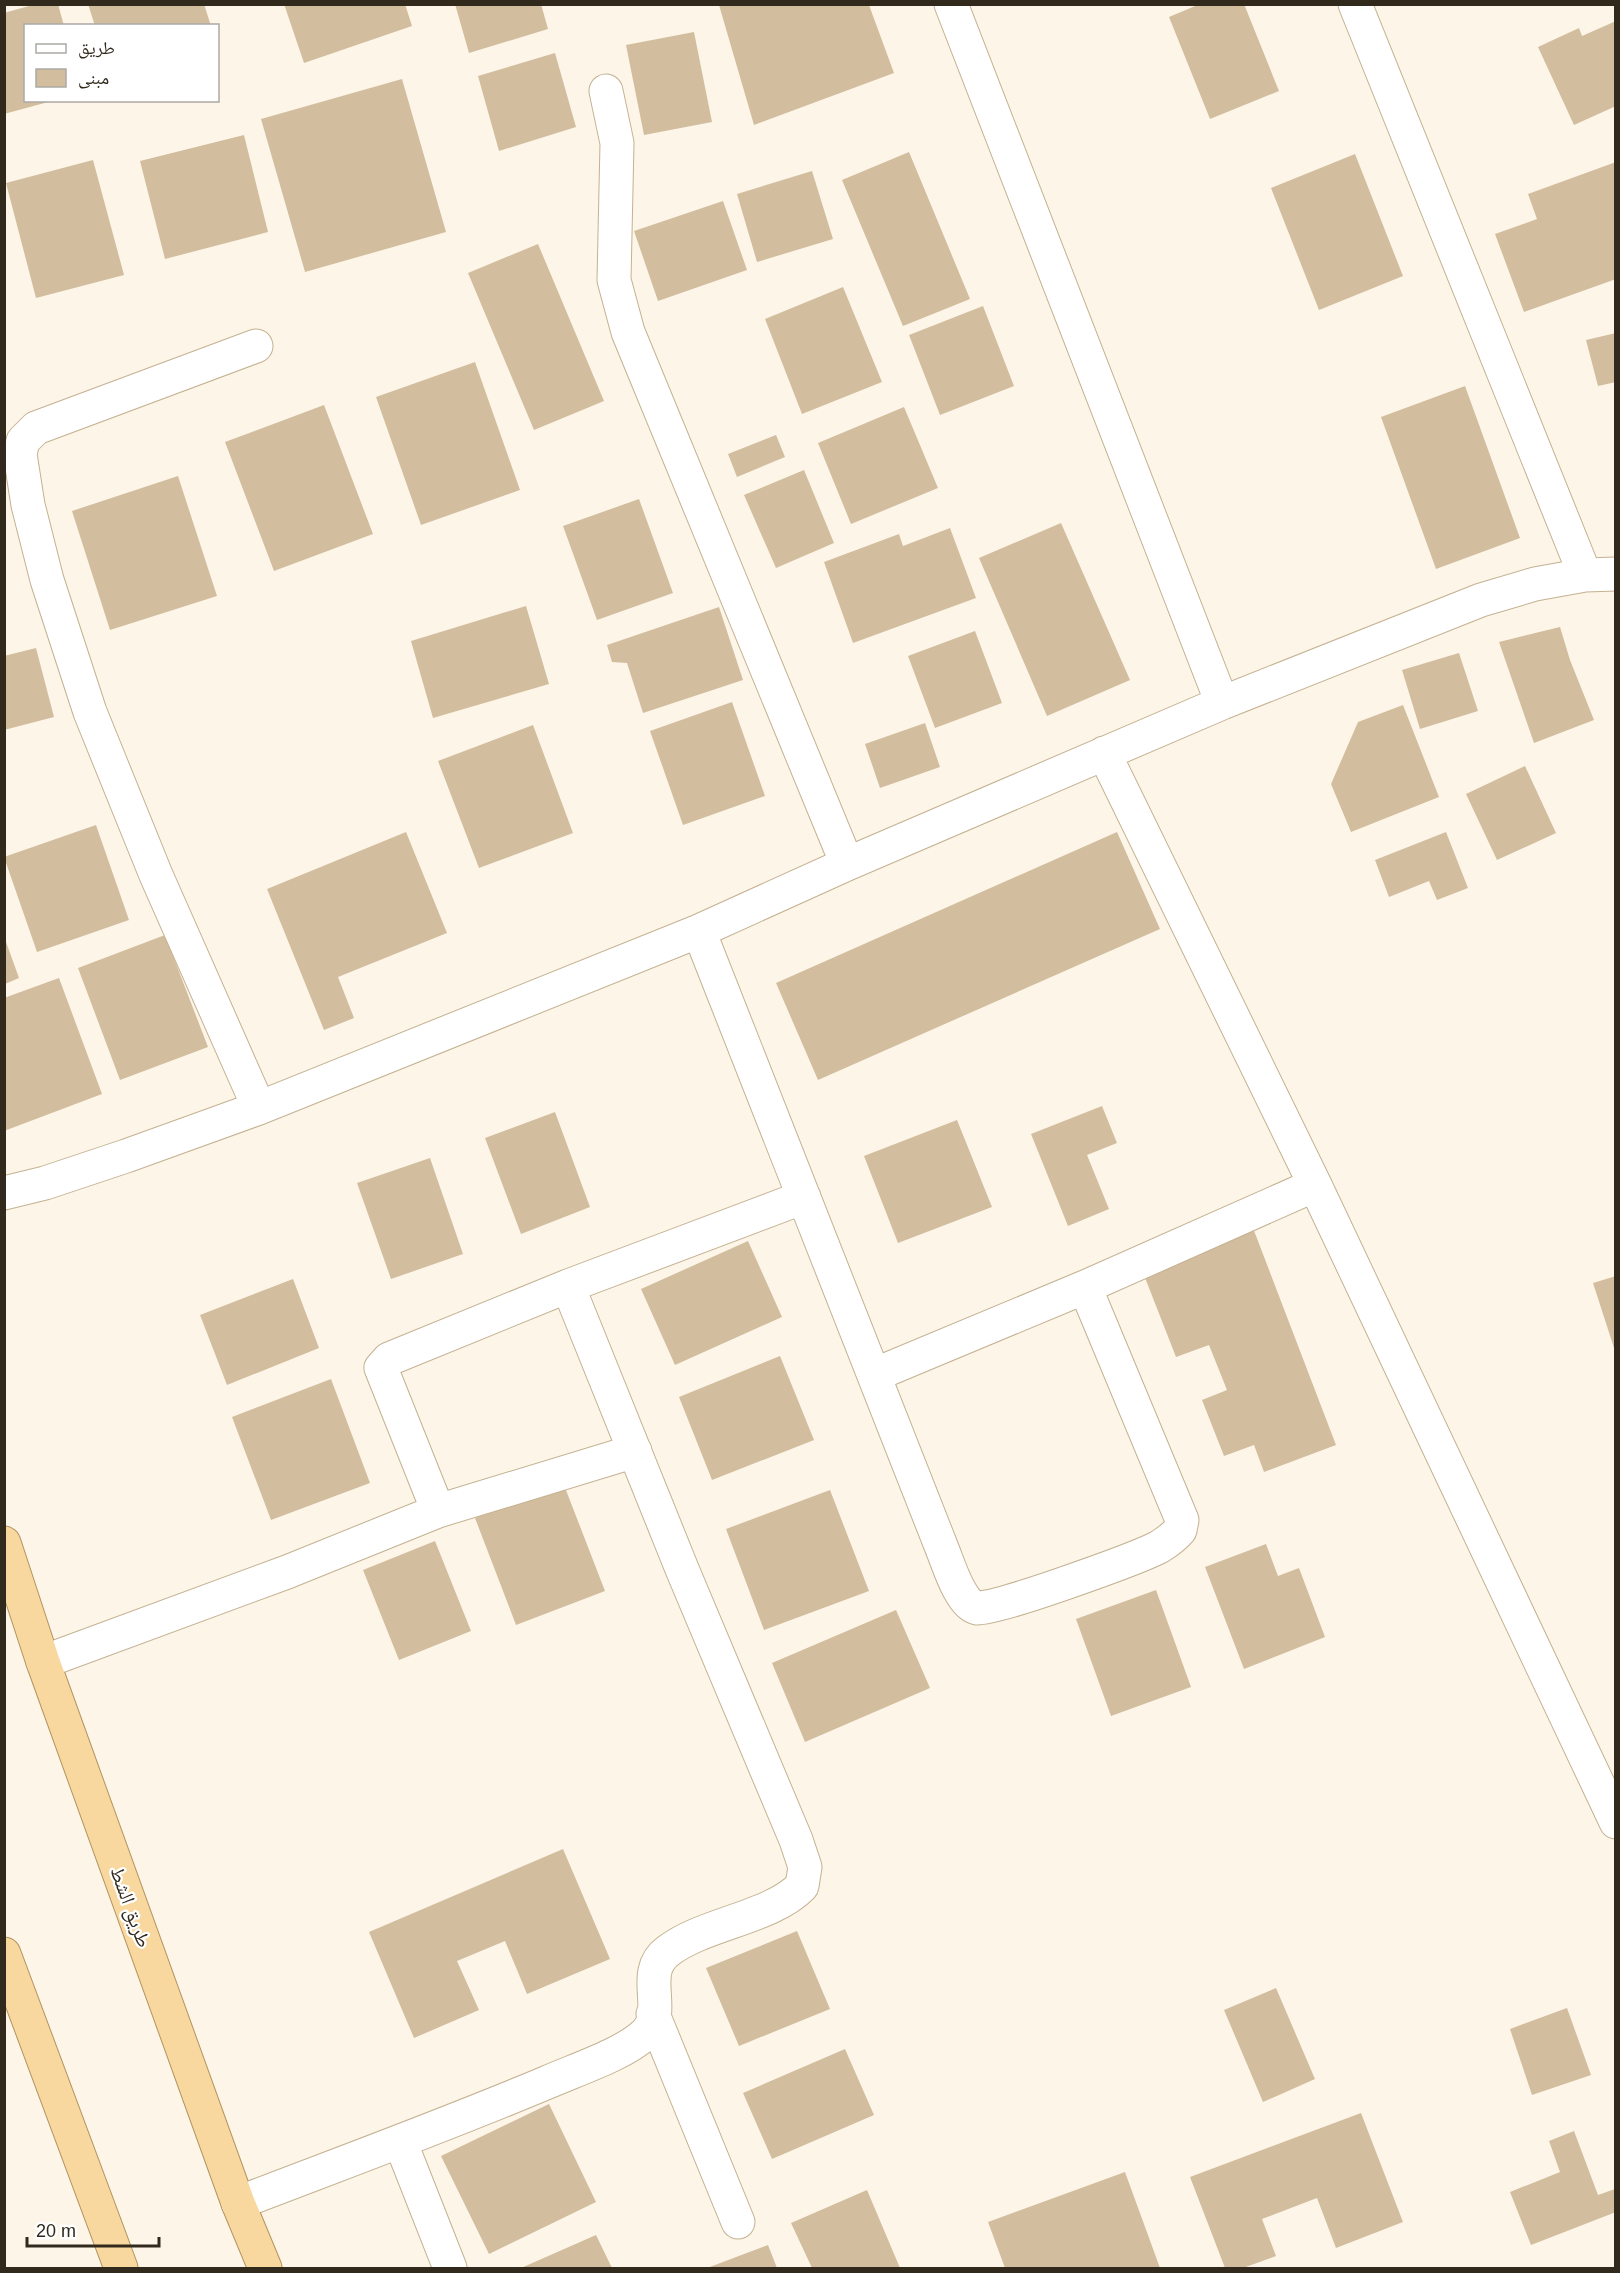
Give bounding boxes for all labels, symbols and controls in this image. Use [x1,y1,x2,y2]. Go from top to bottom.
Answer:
legend [24,24,219,102]
text: طريق [78,38,115,59]
text: مبنى [78,68,109,89]
street label: طريق الشط [105,1864,156,1951]
scale bar [27,2210,159,2248]
text: 20 m [36,2221,76,2241]

